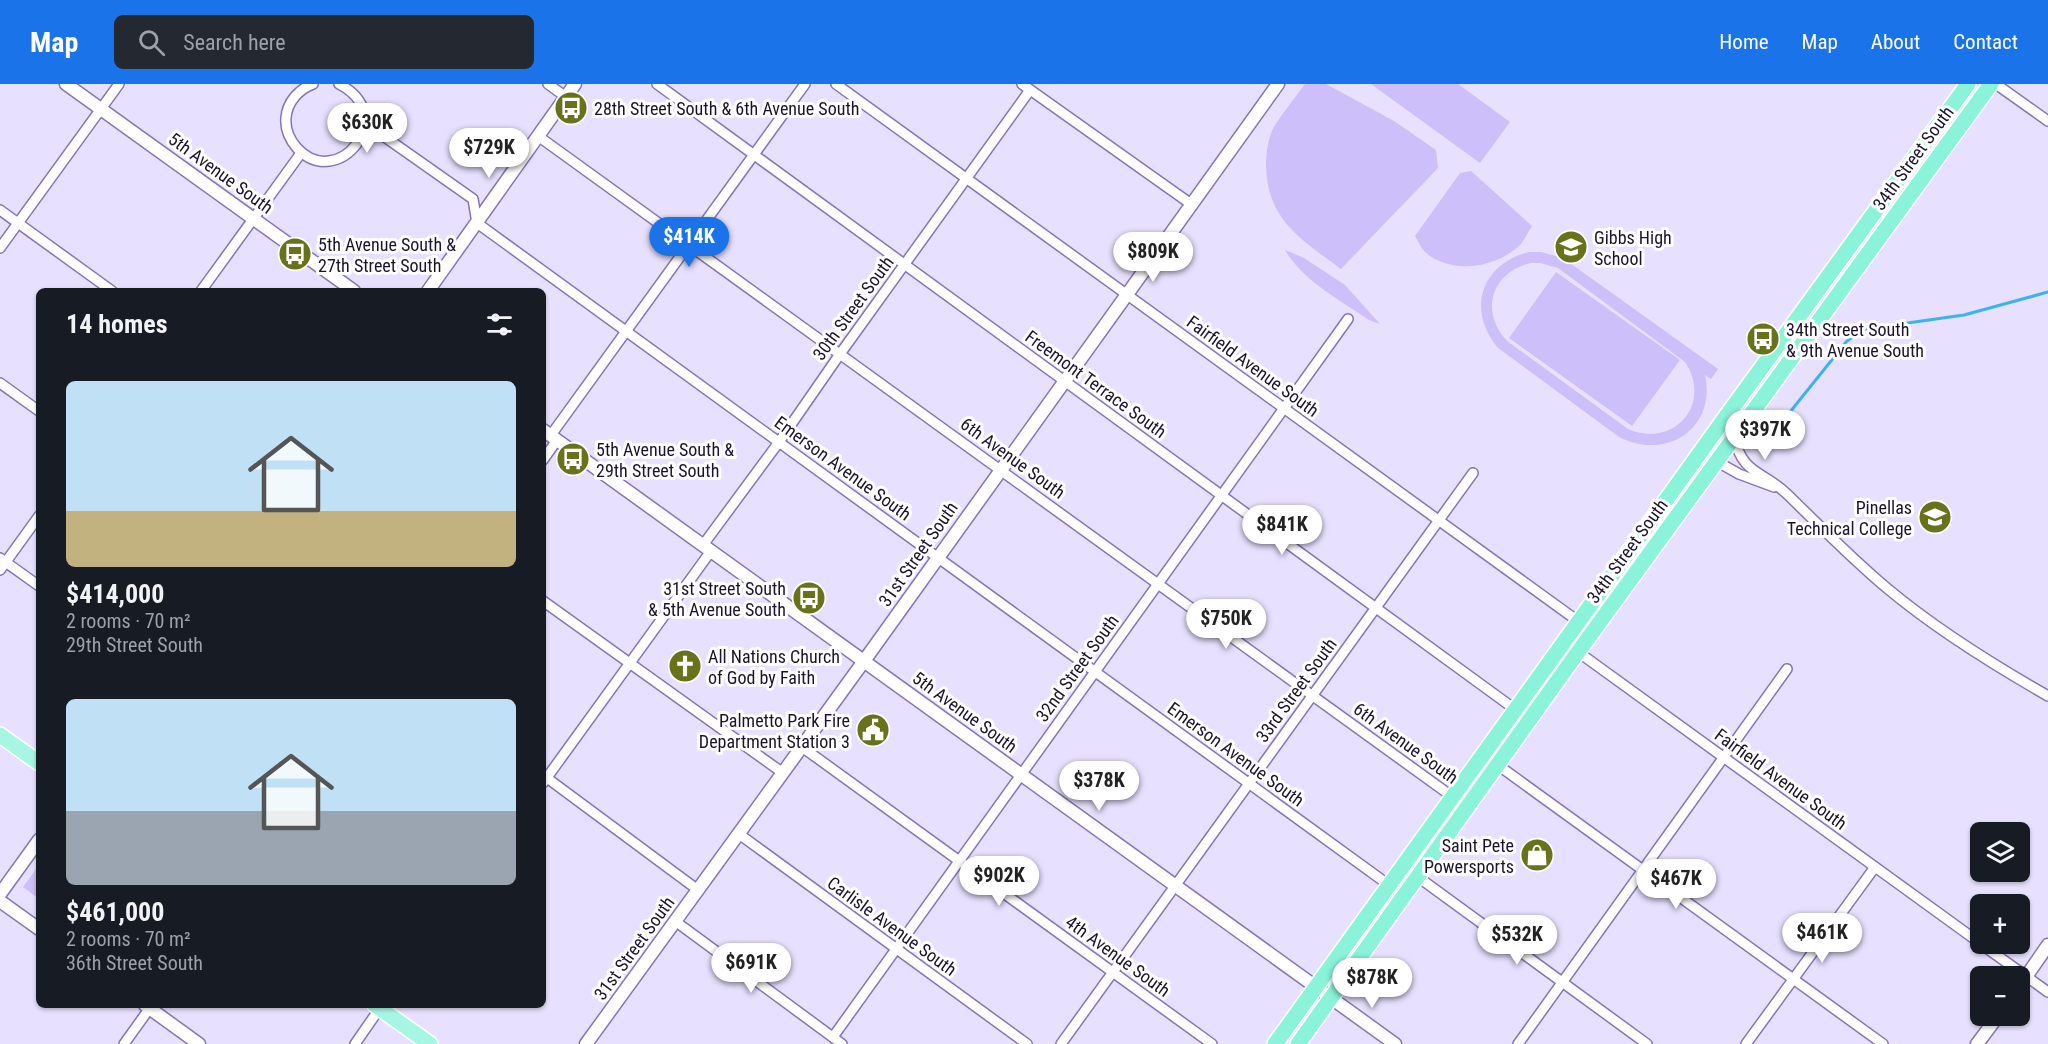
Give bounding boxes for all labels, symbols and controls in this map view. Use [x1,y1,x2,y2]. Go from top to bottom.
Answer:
search box [114,15,534,69]
text: Map [30,26,78,59]
icon: search [135,26,168,59]
text: Search here [183,30,286,55]
text: Home [1719,30,1769,54]
text: Map [1802,30,1838,54]
text: About [1871,30,1920,54]
text: Contact [1953,30,2018,54]
bus stop icon: 28th Street South & 6th Avenue South [553,90,589,126]
place label: 28th Street South & 6th Avenue South [594,98,859,119]
street label: 34th Street South [1868,102,1958,214]
pin: $630K [325,103,409,154]
text: $630K [341,110,393,134]
street label: 5th Avenue South [165,128,277,218]
pin: $729K [447,128,531,179]
text: $729K [463,135,515,159]
pin: $414K [647,217,731,268]
text: $414K [663,224,715,248]
place label: Gibbs High School [1594,227,1672,269]
school or university icon: Gibbs High School [1553,229,1589,265]
pin: $809K [1111,232,1195,283]
place label: 5th Avenue South & 27th Street South [318,234,456,276]
bus stop icon: 5th Avenue South & 27th Street South [277,236,313,272]
text: $809K [1127,239,1179,263]
street label: 30th Street South [808,252,898,364]
icon: filters [483,308,516,341]
text: 14 homes [66,309,168,339]
street label: Fairfield Avenue South [1183,311,1323,421]
place label: 34th Street South & 9th Avenue South [1786,319,1924,361]
bus stop icon: 34th Street South & 9th Avenue South [1745,321,1781,357]
street label: Freemont Terrace South [1021,326,1171,442]
pin: $397K [1723,410,1807,461]
street label: Emerson Avenue South [771,411,915,525]
street label: 6th Avenue South [957,413,1069,503]
text: $397K [1739,417,1791,441]
icon: home [237,420,345,528]
place label: 5th Avenue South & 29th Street South [596,439,734,481]
bus stop icon: 5th Avenue South & 29th Street South [555,441,591,477]
street label: 34th Street South [1582,495,1672,607]
place label: Pinellas Technical College [1787,497,1912,539]
street label: 31st Street South [874,498,962,610]
school or university icon: Pinellas Technical College [1917,499,1953,535]
pin: $841K [1240,505,1324,556]
text: $841K [1256,512,1308,536]
place label: 31st Street South & 5th Avenue South [648,578,786,620]
text: $414,000 [66,579,164,609]
bus stop icon: 31st Street South & 5th Avenue South [791,580,827,616]
pin: $750K [1184,599,1268,650]
text: $750K [1200,606,1252,630]
text: 2 rooms · 70 m² [66,609,191,633]
street label: 32nd Street South [1031,610,1123,726]
text: 29th Street South [66,633,203,657]
street label: 33rd Street South [1251,634,1341,746]
place label: All Nations Church of God by Faith [708,646,840,688]
church icon: All Nations Church of God by Faith [667,648,703,684]
street label: 5th Avenue South [909,667,1021,757]
street label: Emerson Avenue South [1164,697,1308,811]
street label: 6th Avenue South [1350,698,1462,788]
place label: Palmetto Park Fire Department Station 3 [699,710,850,752]
public building icon: Palmetto Park Fire Department Station 3 [855,712,891,748]
street label: Fairfield Avenue South [1711,724,1851,834]
icon: home [237,738,345,846]
pin: $378K [1057,761,1141,812]
text: $378K [1073,768,1125,792]
map controls [1970,822,2030,1026]
button: layers [1970,822,2030,882]
place label: Saint Pete Powersports [1424,835,1514,877]
shop icon: Saint Pete Powersports [1519,837,1555,873]
pin: $902K [957,856,1041,907]
pin: $467K [1634,859,1718,910]
text: $902K [973,863,1025,887]
text: $467K [1650,866,1702,890]
street label: Carlisle Avenue South [823,872,961,980]
street label: 31st Street South [589,892,679,1004]
button: + [1970,894,2030,954]
text: $461,000 [66,897,164,927]
street label: 4th Avenue South [1062,911,1174,1001]
pin: $461K [1780,913,1864,964]
pin: $532K [1475,915,1559,966]
text: $461K [1796,920,1848,944]
text: $532K [1491,922,1543,946]
text: 2 rooms · 70 m² [66,927,191,951]
pin: $691K [709,943,793,994]
text: $691K [725,950,777,974]
text: 36th Street South [66,951,203,975]
pin: $878K [1330,958,1414,1009]
text: $878K [1346,965,1398,989]
button: − [1970,966,2030,1026]

